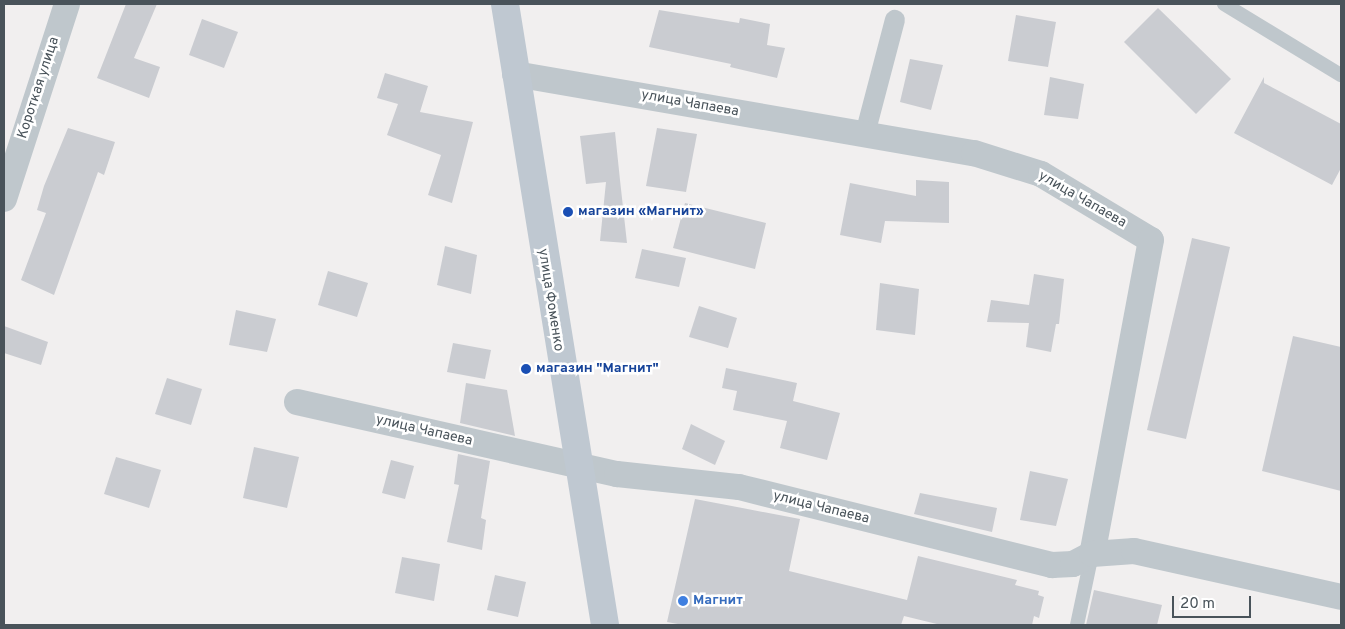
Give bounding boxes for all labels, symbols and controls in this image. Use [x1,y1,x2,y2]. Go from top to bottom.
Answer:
street label: Короткая улица [15,35,63,141]
street label: улица Чапаева [640,87,740,121]
street label: улица Чапаева [1035,168,1129,232]
place label: магазин «Магнит» [578,204,704,220]
marker: магазин «Магнит» [562,206,574,218]
street label: улица Фоменко [534,247,566,353]
place label: магазин "Магнит" [536,361,659,377]
marker: магазин "Магнит" [520,363,532,375]
street label: улица Чапаева [374,412,474,450]
street label: улица Чапаева [771,488,871,528]
scale bar [1175,586,1254,618]
place label: Магнит [693,593,743,609]
marker: Магнит [677,595,689,607]
text: 20 m [1180,595,1215,614]

